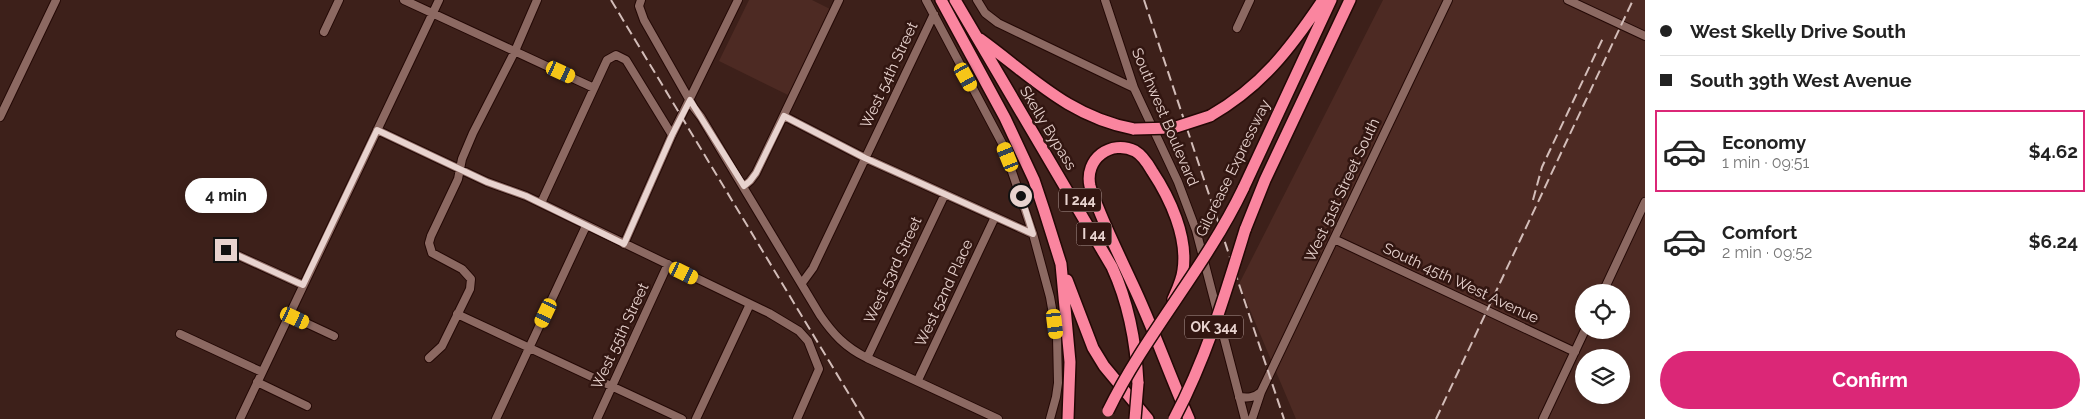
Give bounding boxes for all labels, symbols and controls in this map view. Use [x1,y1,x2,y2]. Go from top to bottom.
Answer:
street label: West 54th Street [857,19,921,131]
text: West Skelly Drive South [1690,20,1906,42]
street label: Southwest Boulevard [1128,45,1202,189]
car [544,59,577,85]
car [952,60,979,94]
text: South 39th West Avenue [1690,69,1912,91]
street label: Skelly Bypass [1016,83,1080,173]
street label: Gilcrease Expressway [1192,96,1274,240]
street label: West 51st Street South [1301,115,1383,265]
icon: car [1662,129,1707,174]
text: Economy [1722,131,1806,153]
car [995,140,1020,174]
text: $4.62 [2029,140,2078,162]
text: 1 min · 09:51 [1722,153,1809,172]
callout: 4 min [185,178,267,212]
route start [1010,185,1032,207]
text: 4 min [205,186,247,205]
road number: I 244 [1059,188,1101,212]
street label: West 53rd Street [860,214,926,326]
icon: car [1662,219,1707,264]
text: Comfort [1722,221,1797,243]
road number: I 44 [1076,222,1112,245]
text: $6.24 [2029,230,2078,252]
street label: West 52nd Place [911,236,977,349]
route end [215,239,237,261]
street label: South 45th West Avenue [1380,239,1542,327]
text: 2 min · 09:52 [1722,243,1812,262]
car [667,260,700,286]
street label: West 55th Street [588,280,652,392]
map controls [1575,284,1630,404]
button: locate [1575,284,1630,339]
car [532,296,559,330]
car [278,305,311,331]
car [1045,308,1064,340]
road number: OK 344 [1185,316,1243,338]
button: layers [1575,349,1630,404]
button: Confirm [1660,351,2080,409]

